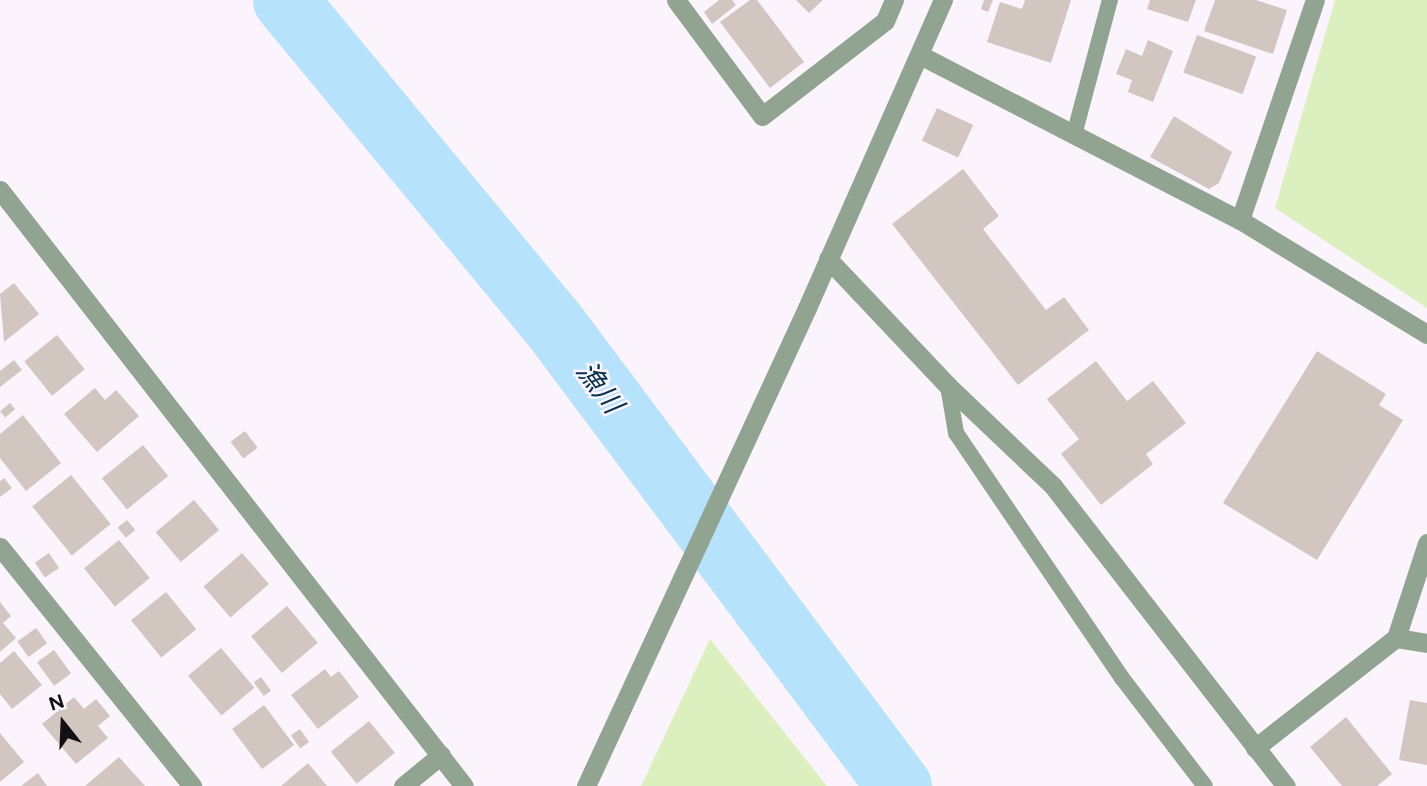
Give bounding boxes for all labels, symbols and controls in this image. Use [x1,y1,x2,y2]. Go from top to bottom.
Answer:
water label: 漁川 [570,355,630,419]
north arrow [28,688,98,758]
text: N [46,689,67,716]

